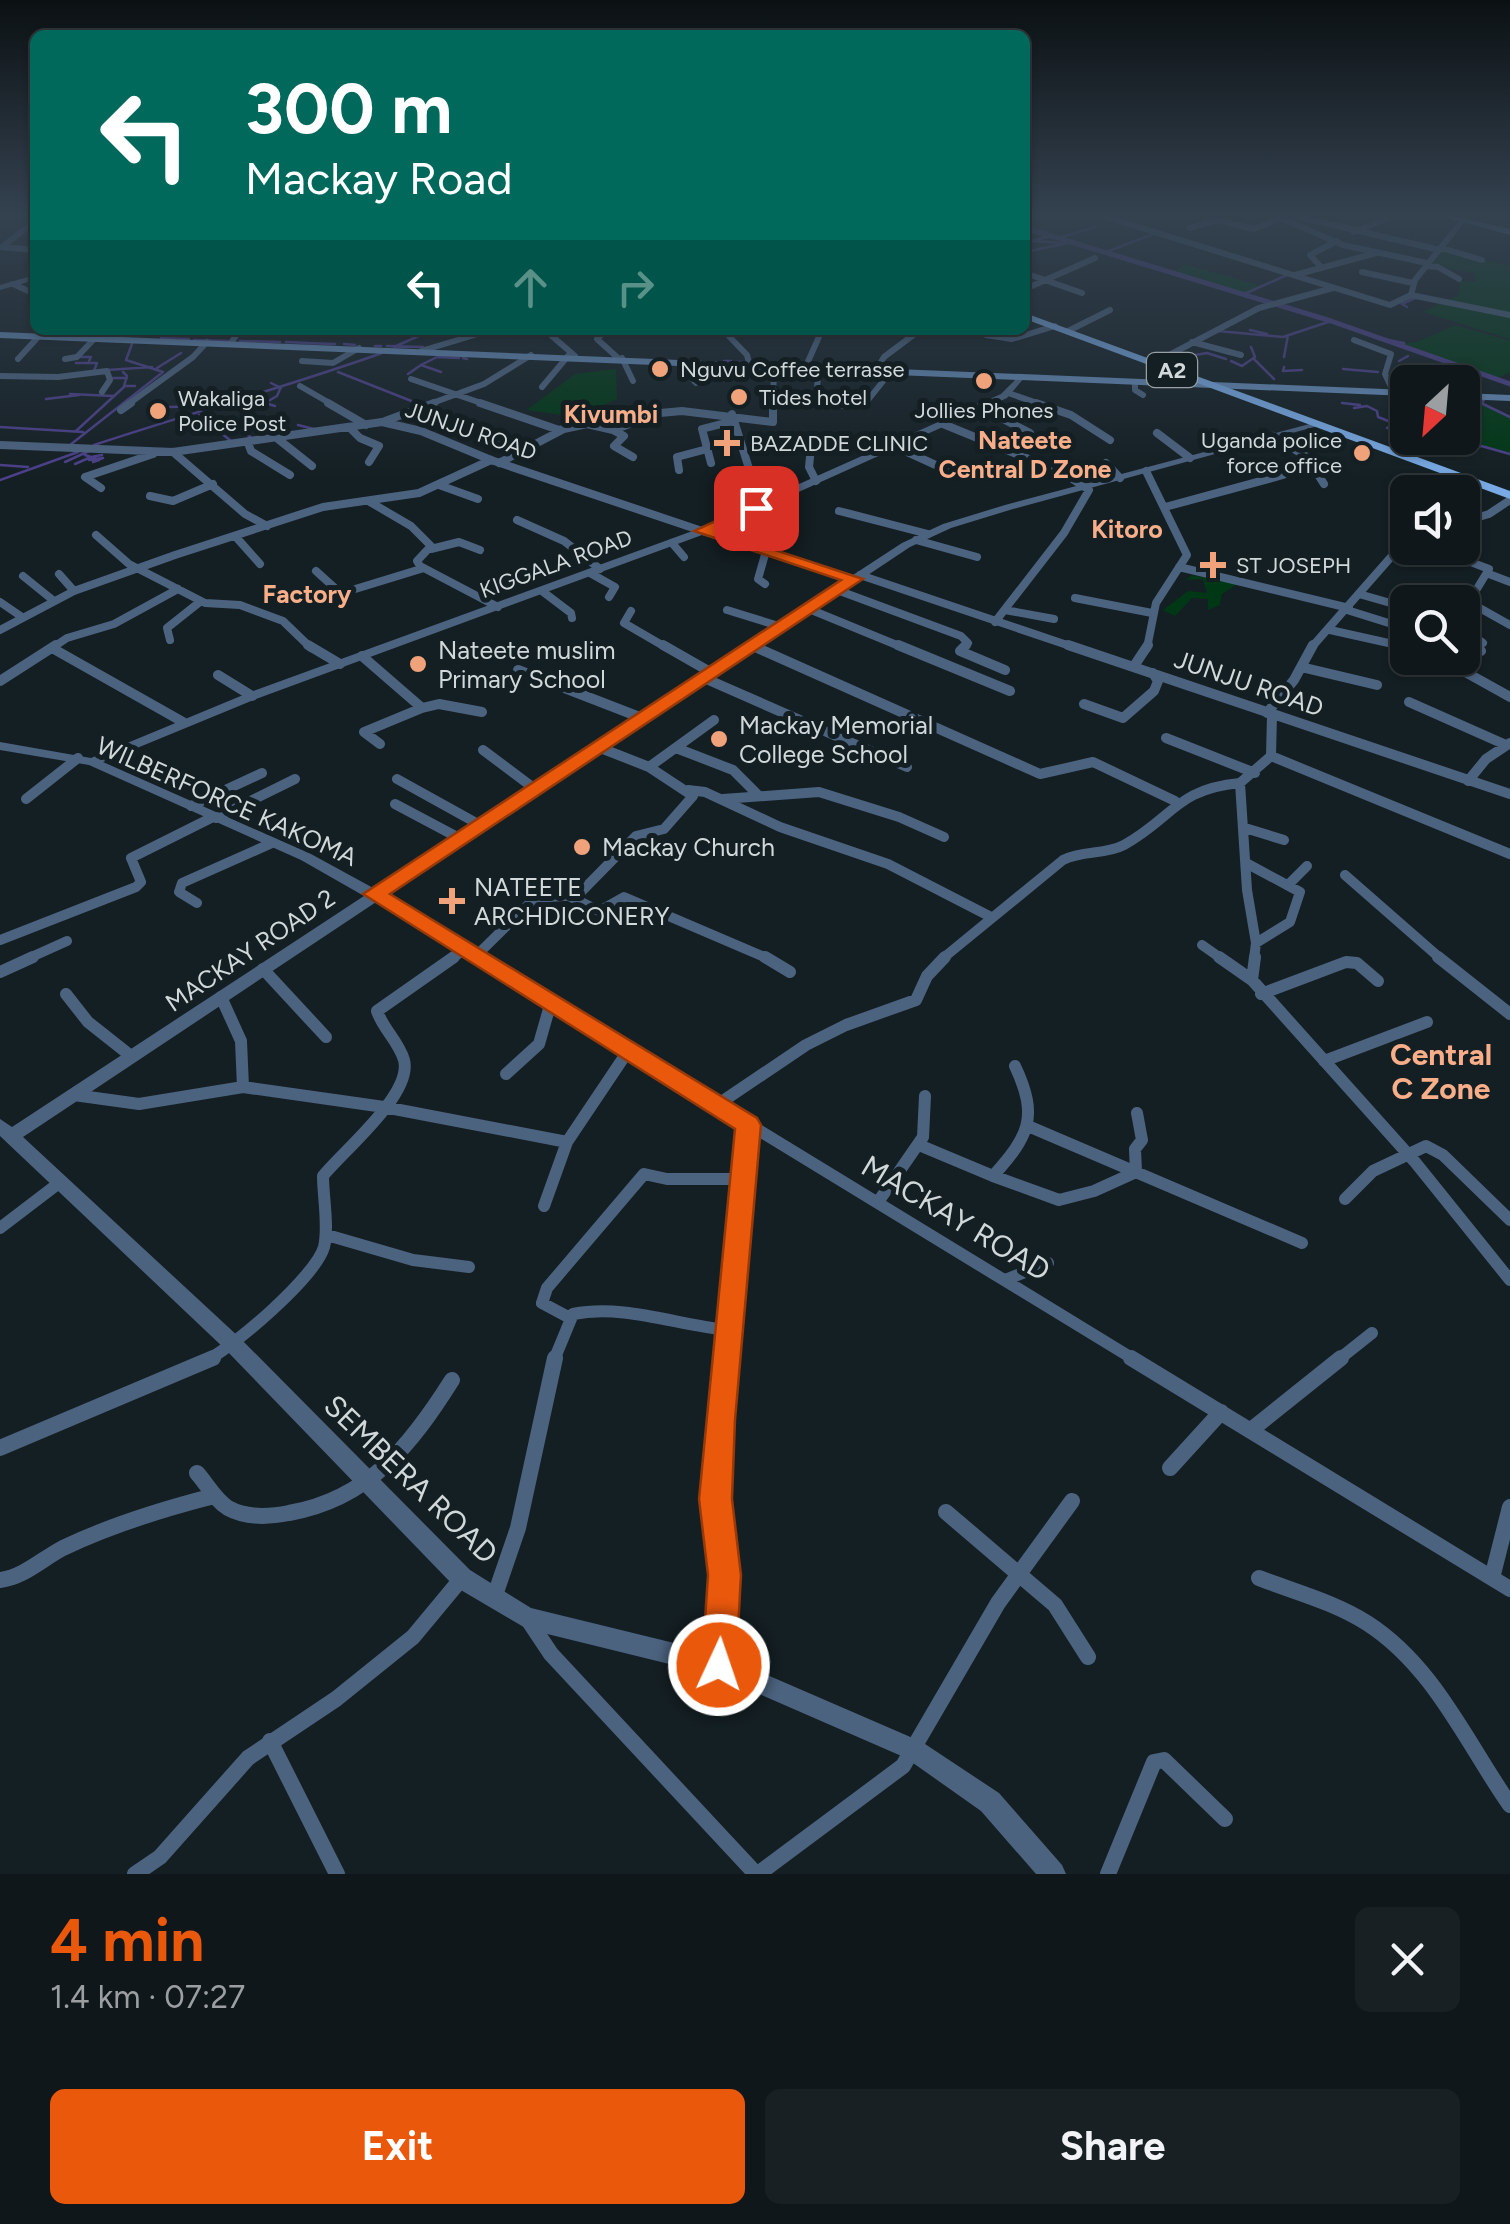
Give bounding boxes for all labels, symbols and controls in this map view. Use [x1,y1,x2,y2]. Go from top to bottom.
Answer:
text: 300 m [245,66,452,151]
icon: left [80,70,210,200]
text: Mackay Road [245,151,513,205]
icon: left [398,260,453,315]
icon: ahead [503,260,558,315]
icon: right [608,260,663,315]
road number: A2 [1147,353,1197,387]
place label: Nguvu Coffee terrasse [680,356,905,383]
marker: Nguvu Coffee terrasse [649,358,671,380]
north arrow [1390,365,1480,455]
map controls [1390,365,1480,675]
marker: Jollies Phones [973,370,995,392]
place label: Tides hotel [759,384,867,411]
place label: Wakaliga Police Post [178,385,286,437]
marker: Tides hotel [728,386,750,408]
street label: JUNJU ROAD [402,396,540,466]
place label: Jollies Phones [915,397,1053,424]
district label: Kivumbi [564,399,658,429]
marker: Wakaliga Police Post [147,400,169,422]
district label: Nateete Central D Zone [939,425,1112,484]
place label: Uganda police force office [1201,427,1342,479]
marker: BAZADDE CLINIC [714,430,740,456]
place label: BAZADDE CLINIC [750,430,928,457]
marker: Uganda police force office [1351,442,1373,464]
pin [714,466,799,551]
button: sound [1390,475,1480,565]
icon: arrive [729,481,784,536]
district label: Kitoro [1091,514,1163,544]
street label: KIGGALA ROAD [476,524,636,604]
marker: ST JOSEPH [1200,552,1226,578]
place label: ST JOSEPH [1236,552,1351,579]
district label: Factory [263,579,352,609]
button: search [1390,585,1480,675]
place label: Nateete muslim Primary School [438,635,615,694]
street label: JUNJU ROAD [1170,643,1328,723]
marker: Nateete muslim Primary School [407,653,429,675]
place label: Mackay Memorial College School [739,710,933,769]
marker: Mackay Memorial College School [708,728,730,750]
street label: WILBERFORCE KAKOMA [92,730,362,872]
place label: Mackay Church [602,832,775,862]
marker: Mackay Church [571,836,593,858]
place label: NATEETE ARCHDICONERY [474,872,670,931]
street label: MACKAY ROAD 2 [159,882,341,1018]
marker: NATEETE ARCHDICONERY [439,888,465,914]
district label: Central C Zone [1390,1036,1492,1107]
street label: MACKAY ROAD [855,1147,1057,1289]
street label: SEMBERA ROAD [316,1387,506,1571]
position arrow [667,1613,771,1717]
text: 4 min [50,1904,204,1976]
button: close [1355,1907,1460,2012]
text: 1.4 km · 07:27 [50,1978,245,2016]
button: Exit [50,2089,745,2204]
button: Share [765,2089,1460,2204]

